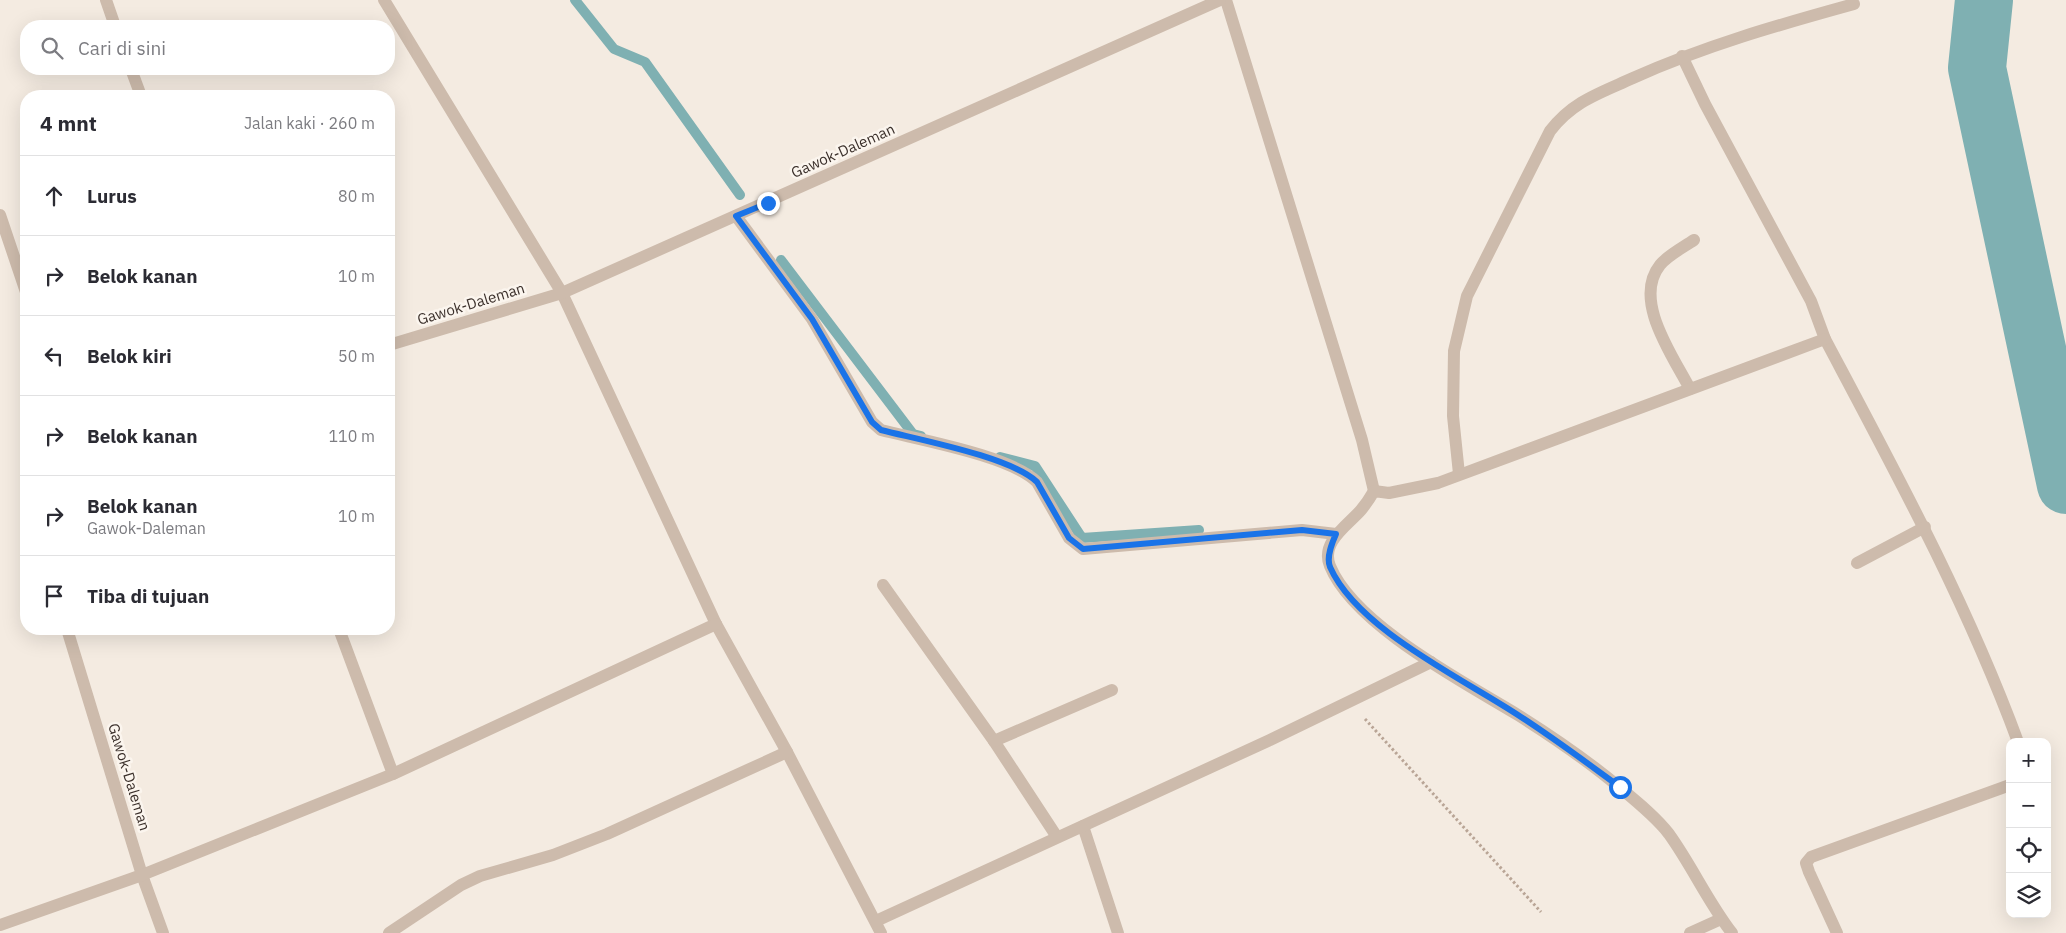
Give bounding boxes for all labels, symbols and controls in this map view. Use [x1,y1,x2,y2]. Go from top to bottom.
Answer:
search box [20,20,395,75]
icon: search [38,34,66,62]
text: Cari di sini [78,36,166,60]
text: 4 mnt [40,109,97,137]
text: Jalan kaki · 260 m [244,113,375,133]
street label: Gawok-Daleman [788,119,898,182]
icon: ahead [40,182,68,210]
text: Lurus [87,184,137,208]
text: 80 m [338,186,375,206]
route end [757,192,780,215]
icon: right [40,262,68,290]
text: Belok kanan [87,264,198,288]
text: 10 m [338,266,375,286]
street label: Gawok-Daleman [415,278,527,329]
icon: left [40,342,68,370]
text: Belok kiri [87,344,172,368]
text: 50 m [338,346,375,366]
icon: right [40,422,68,450]
text: Belok kanan [87,424,198,448]
text: 110 m [328,426,375,446]
text: Belok kanan [87,494,198,518]
icon: right [40,502,68,530]
text: 10 m [338,506,375,526]
text: Gawok-Daleman [87,518,206,538]
icon: arrive [40,582,68,610]
text: Tiba di tujuan [87,584,209,608]
street label: Gawok-Daleman [104,721,155,833]
map controls [2006,738,2051,918]
button: + [2006,738,2051,783]
route start [1609,776,1632,799]
button: − [2006,783,2051,828]
button: locate [2006,828,2051,873]
button: layers [2006,873,2051,918]

